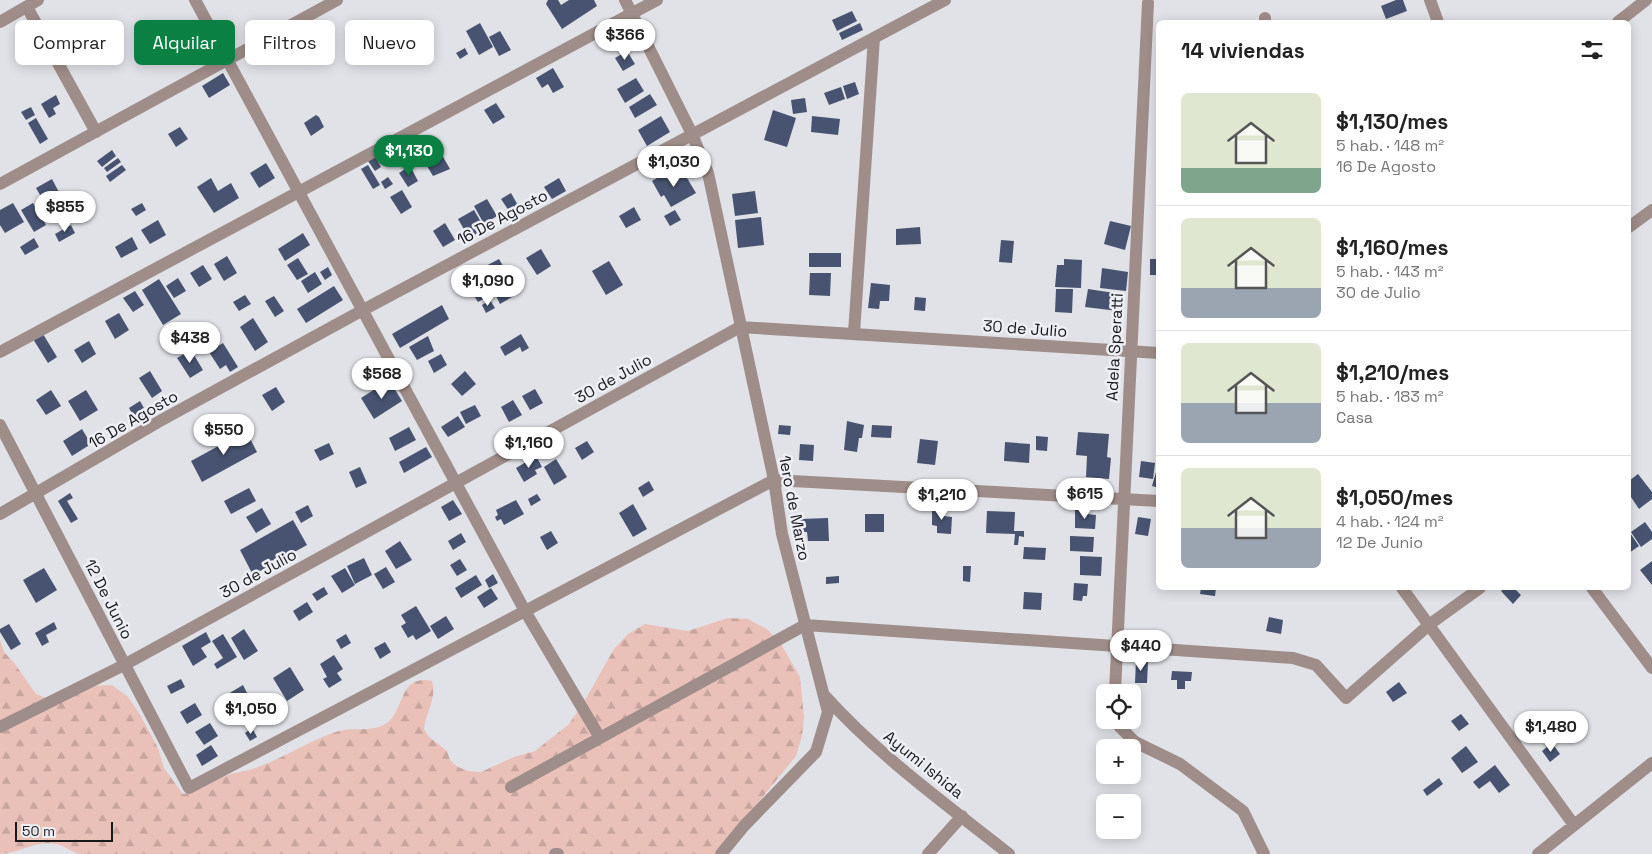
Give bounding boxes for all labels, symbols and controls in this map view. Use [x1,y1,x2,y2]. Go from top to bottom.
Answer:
pin: $366 [595,18,655,61]
chip: Comprar [15,20,124,65]
chip: Alquilar [134,20,235,65]
chip: Filtros [245,20,335,65]
chip: Nuevo [345,20,434,65]
text: $366 [605,24,645,45]
icon: filters [1578,36,1606,64]
text: 14 viviendas [1181,37,1305,64]
text: $1,130/mes [1336,108,1448,135]
icon: home [1221,113,1281,173]
pin: $1,130 [368,134,450,177]
text: 5 hab. · 148 m² [1336,135,1444,156]
text: $1,130 [385,140,433,161]
pin: $1,030 [633,146,715,188]
text: $1,030 [648,151,700,172]
text: 16 De Agosto [1336,156,1436,177]
street label: 16 De Agosto [453,185,551,250]
pin: $855 [35,190,95,233]
text: $855 [46,196,84,217]
text: $1,160/mes [1336,234,1449,261]
icon: home [1221,238,1281,298]
text: 5 hab. · 143 m² [1336,261,1444,282]
pin: $1,090 [447,264,529,307]
text: $1,090 [462,270,514,291]
text: 30 de Julio [1336,282,1421,303]
street label: Adela Speratti [1101,293,1128,402]
street label: 30 de Julio [982,315,1068,342]
pin: $438 [160,322,220,364]
text: $438 [170,327,210,348]
street label: 30 de Julio [571,349,655,408]
pin: $568 [352,358,412,400]
text: $1,210/mes [1336,359,1449,386]
text: $568 [363,363,401,384]
icon: home [1221,363,1281,423]
street label: 16 De Agosto [85,385,182,454]
text: 5 hab. · 183 m² [1336,386,1444,407]
text: Casa [1336,407,1373,428]
pin: $550 [194,414,254,456]
text: $550 [204,419,244,440]
pin: $1,160 [488,426,570,469]
text: $1,160 [505,432,553,453]
street label: 1ero de Marzo [774,454,815,563]
pin: $1,210 [901,478,983,521]
pin: $615 [1055,478,1115,520]
text: $615 [1067,483,1103,504]
text: $1,210 [918,484,966,505]
text: $1,050/mes [1336,484,1453,511]
icon: home [1221,488,1281,548]
text: 4 hab. · 124 m² [1336,511,1444,532]
text: 12 De Junio [1336,532,1423,553]
street label: 30 de Julio [216,544,300,603]
street label: 12 De Junio [79,556,138,643]
pin: $440 [1111,630,1171,672]
text: $440 [1121,635,1161,656]
map controls [1096,684,1141,839]
button: locate [1096,684,1141,729]
pin: $1,050 [210,692,292,735]
text: $1,050 [225,698,277,719]
pin: $1,480 [1510,710,1592,753]
text: $1,480 [1525,716,1577,737]
street label: Ayumi Ishida [879,726,968,803]
button: + [1096,739,1141,784]
button: − [1096,794,1141,839]
scale bar [15,819,112,842]
text: 50 m [22,822,55,840]

